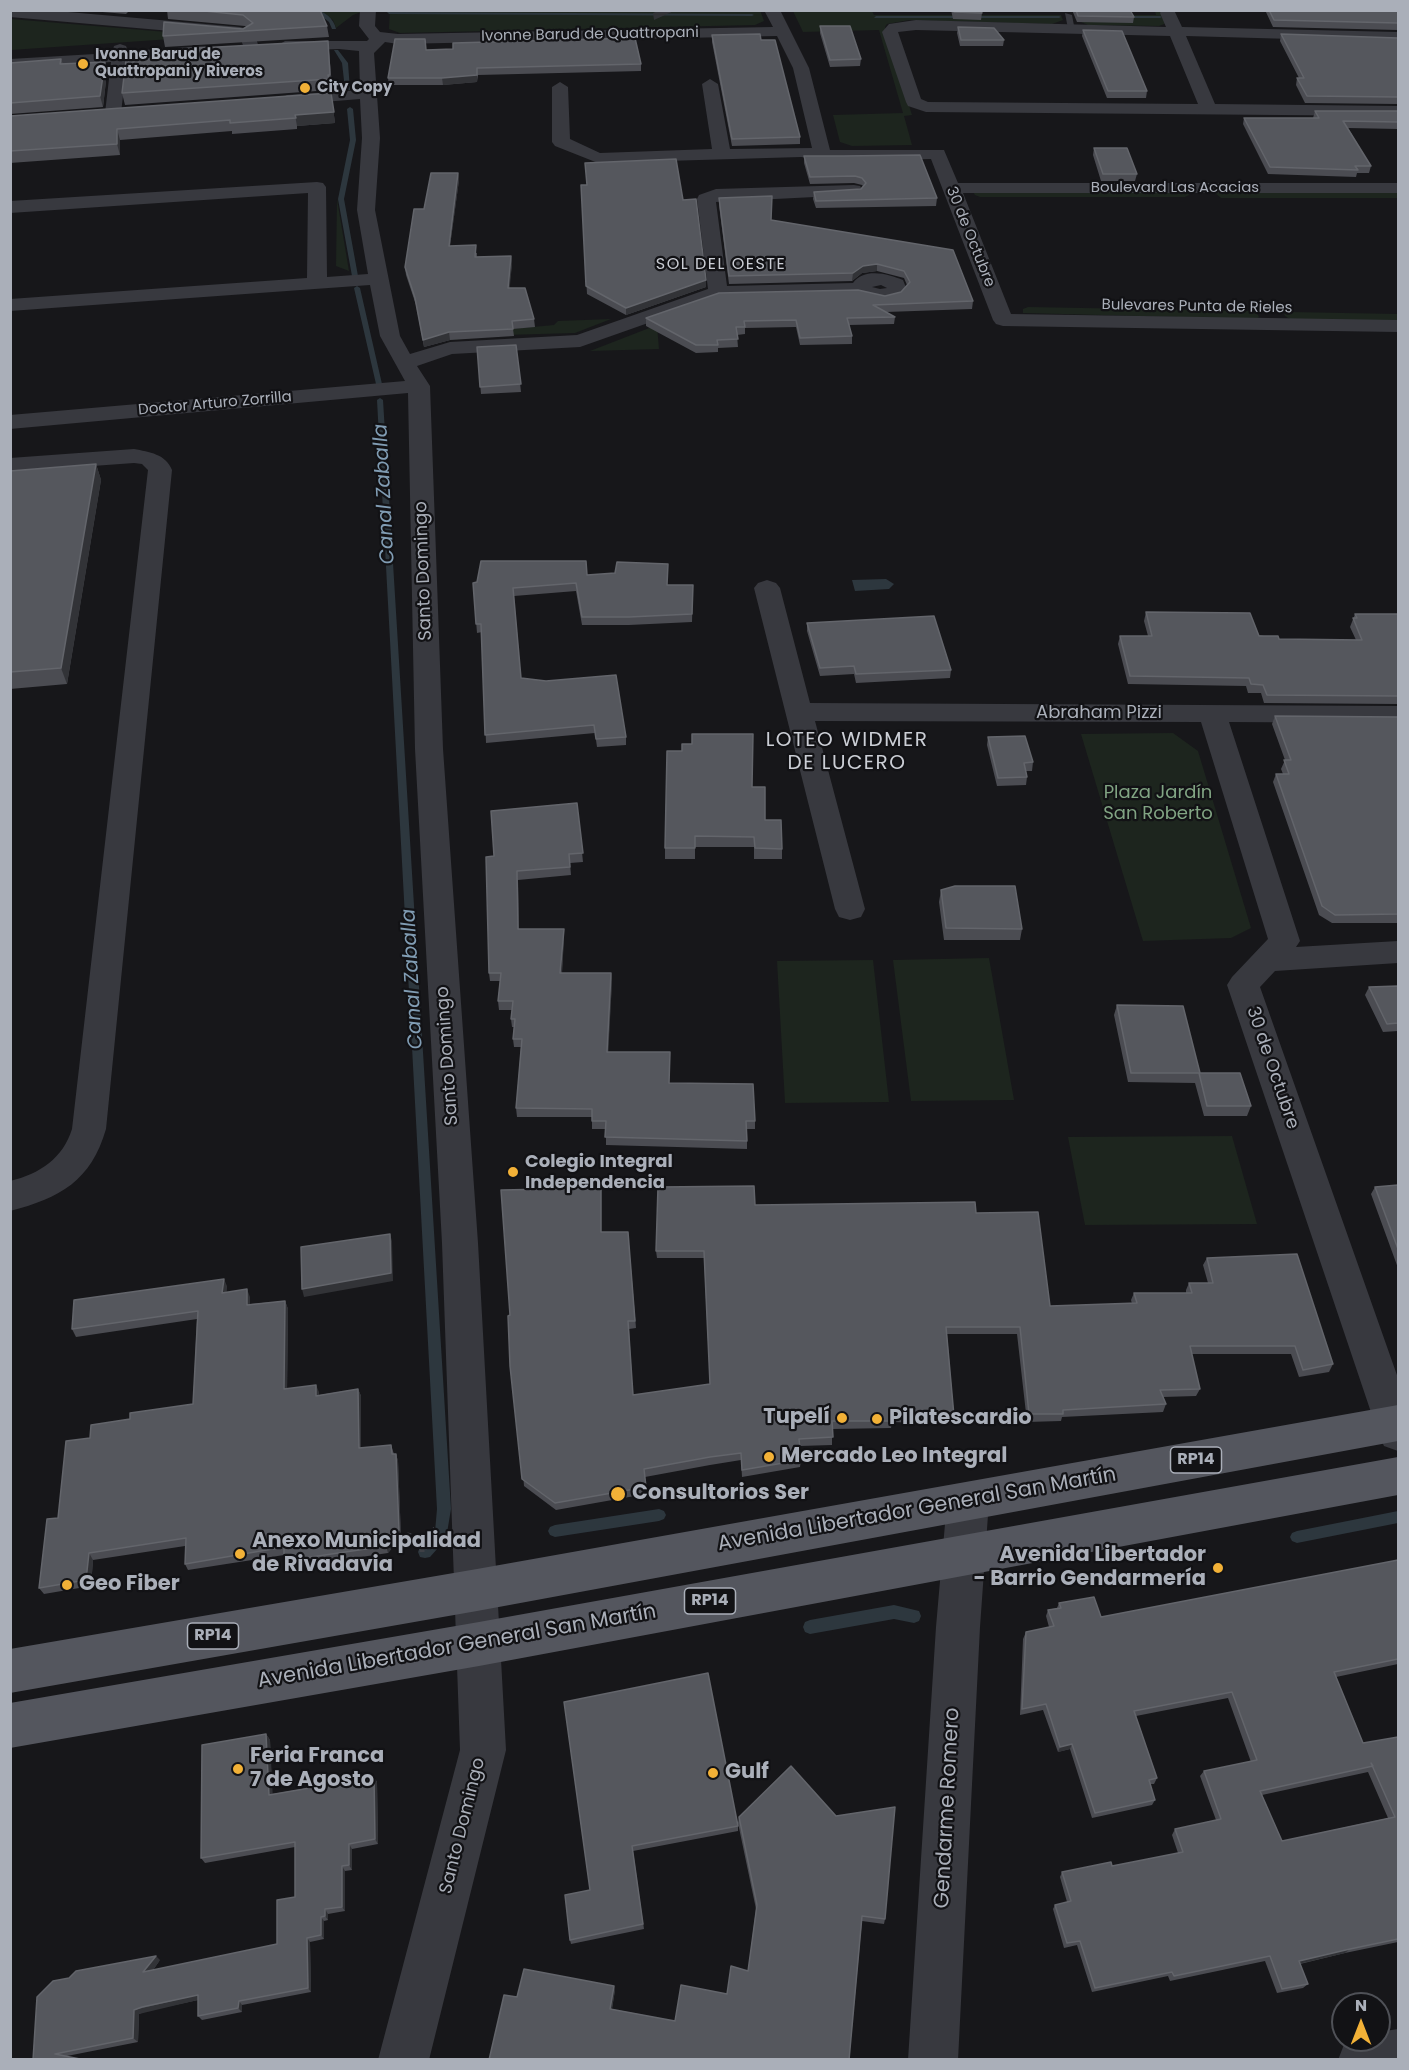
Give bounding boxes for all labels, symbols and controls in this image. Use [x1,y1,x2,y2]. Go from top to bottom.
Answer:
street label: Ivonne Barud de Quattropani [481,24,699,46]
place label: Ivonne Barud de Quattropani y Riveros [95,46,263,81]
marker: Ivonne Barud de Quattropani y Riveros [76,57,90,71]
place label: City Copy [317,79,392,97]
marker: City Copy [298,81,312,95]
street label: Boulevard Las Acacias [1091,179,1259,197]
street label: 30 de Octubre [942,184,998,290]
district label: SOL DEL OESTE [656,255,786,275]
street label: Bulevares Punta de Rieles [1101,296,1293,318]
street label: Doctor Arturo Zorrilla [137,388,293,420]
water label: Canal Zaballa [369,423,401,565]
street label: Santo Domingo [411,501,437,641]
street label: Abraham Pizzi [1036,702,1162,724]
district label: LOTEO WIDMER DE LUCERO [766,729,928,776]
park label: Plaza Jardín San Roberto [1103,782,1213,824]
water label: Canal Zaballa [397,908,429,1050]
street label: Santo Domingo [432,986,464,1126]
street label: 30 de Octubre [1241,1004,1303,1132]
place label: Colegio Integral Independencia [525,1151,673,1194]
marker: Colegio Integral Independencia [506,1165,520,1179]
place label: Tupelí [763,1405,830,1431]
place label: Pilatescardio [889,1406,1032,1432]
marker: Tupelí [835,1411,849,1425]
marker: Pilatescardio [870,1412,884,1426]
place label: Mercado Leo Integral [781,1444,1008,1470]
road number: RP14 [1170,1447,1222,1473]
marker: Mercado Leo Integral [762,1450,776,1464]
street label: Avenida Libertador General San Martín [716,1462,1118,1558]
place label: Consultorios Ser [632,1481,809,1507]
marker: Consultorios Ser [609,1485,627,1503]
place label: Anexo Municipalidad de Rivadavia [252,1529,481,1579]
place label: Avenida Libertador - Barrio Gendarmería [974,1543,1206,1593]
marker: Anexo Municipalidad de Rivadavia [233,1547,247,1561]
marker: Avenida Libertador - Barrio Gendarmería [1211,1561,1225,1575]
place label: Geo Fiber [79,1572,180,1598]
marker: Geo Fiber [60,1578,74,1592]
road number: RP14 [684,1588,736,1614]
street label: Avenida Libertador General San Martín [256,1599,658,1695]
road number: RP14 [188,1623,238,1649]
street label: Gendarme Romero [930,1707,966,1909]
place label: Feria Franca 7 de Agosto [250,1744,384,1794]
street label: Santo Domingo [436,1756,490,1896]
place label: Gulf [725,1760,769,1786]
marker: Feria Franca 7 de Agosto [231,1762,245,1776]
marker: Gulf [706,1766,720,1780]
north arrow [1331,1992,1391,2052]
text: N [1355,1994,1367,2017]

